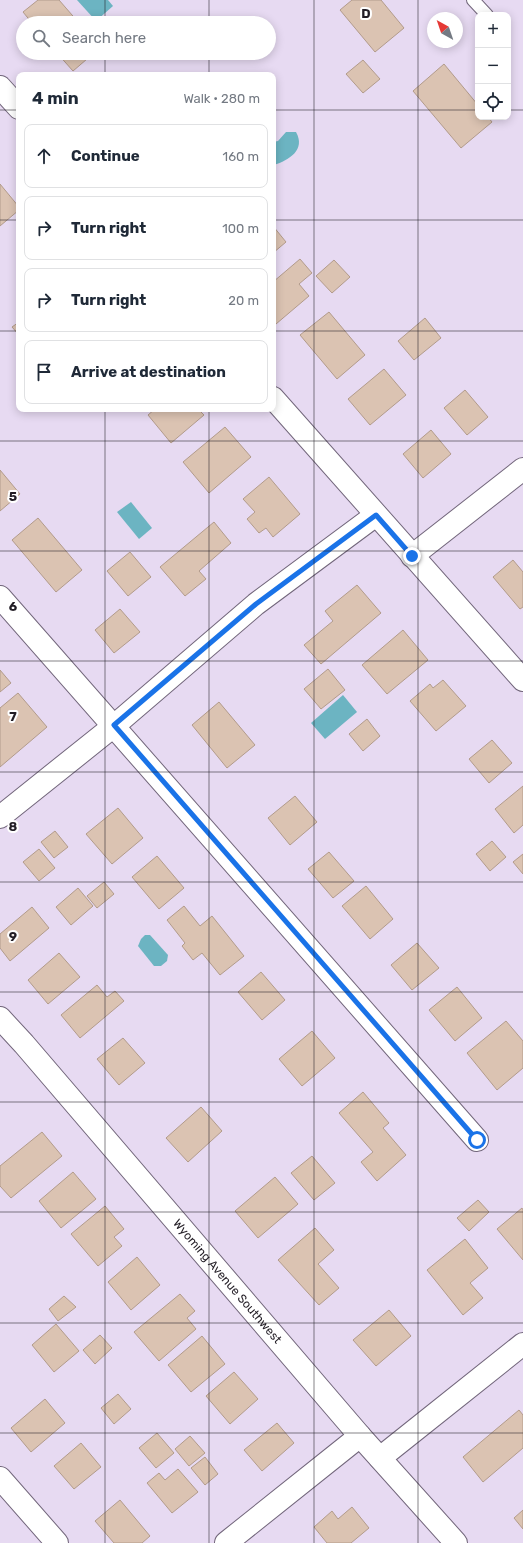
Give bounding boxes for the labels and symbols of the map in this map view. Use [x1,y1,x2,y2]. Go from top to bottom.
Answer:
text: D [361,6,371,21]
north arrow [427,12,463,48]
text: 5 [9,489,17,504]
route end [403,547,421,565]
text: 6 [9,599,18,614]
text: 7 [9,709,17,724]
text: 8 [9,819,18,834]
text: 9 [9,929,17,944]
route start [468,1131,486,1149]
street label: Wyoming Avenue Southwest [170,1216,285,1347]

